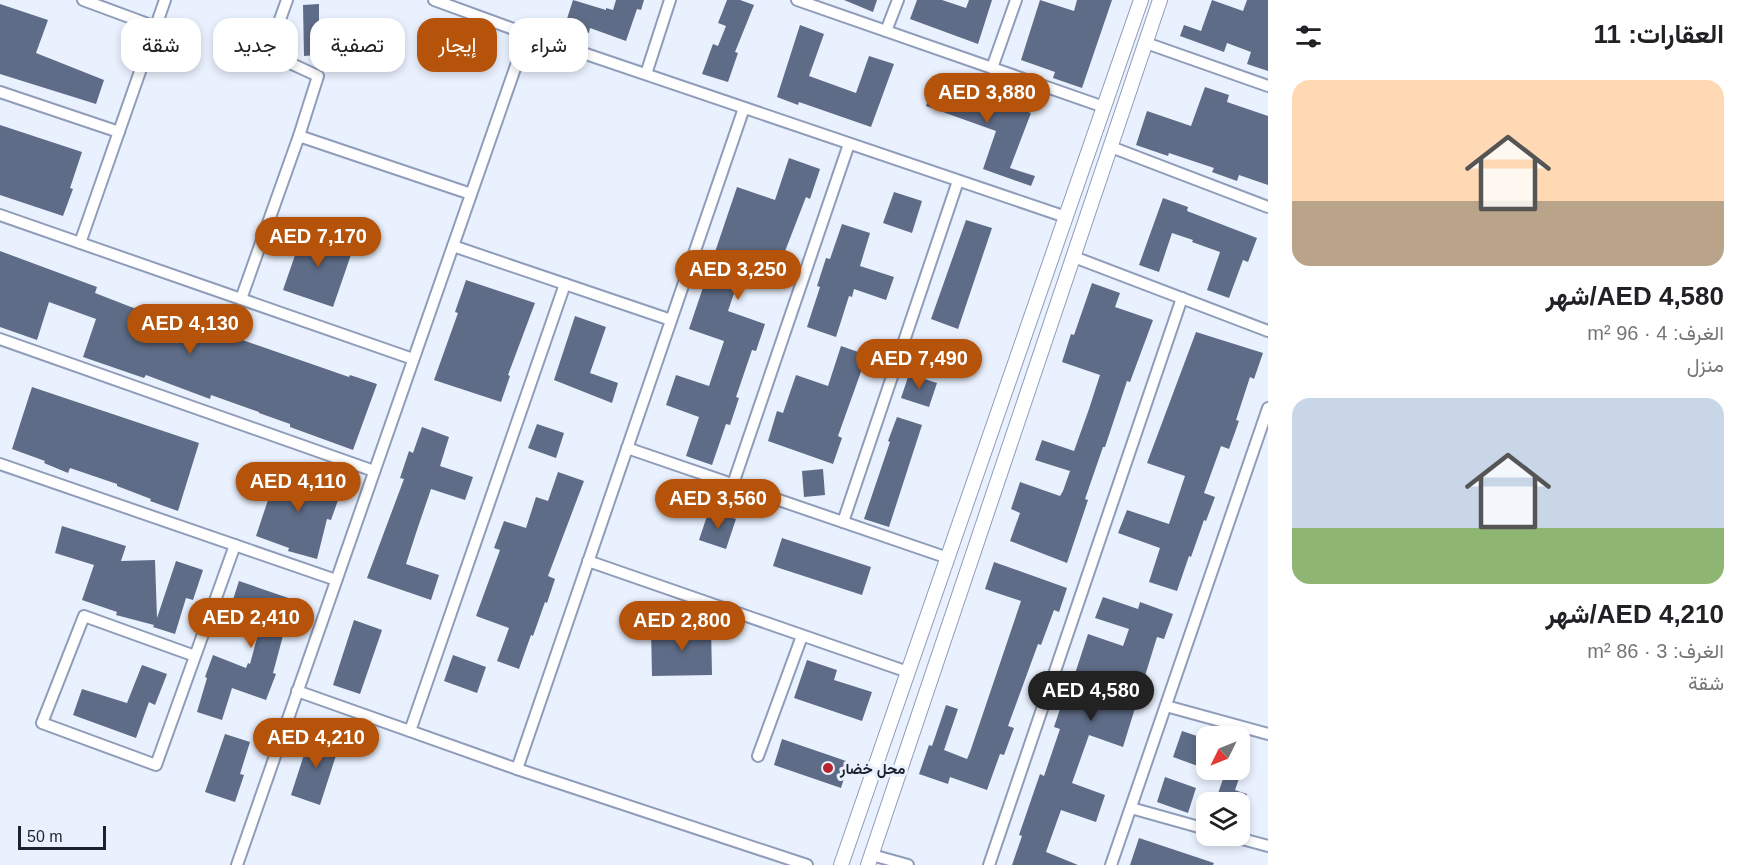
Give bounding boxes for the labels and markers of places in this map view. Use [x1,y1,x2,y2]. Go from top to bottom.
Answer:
pin: AED 3,880 [918,73,1056,124]
pin: AED 7,170 [249,217,387,268]
pin: AED 3,250 [669,250,807,301]
pin: AED 4,130 [121,304,259,355]
pin: AED 7,490 [850,339,988,390]
pin: AED 4,110 [229,462,367,513]
pin: AED 3,560 [649,479,787,530]
pin: AED 2,410 [182,598,320,649]
pin: AED 2,800 [613,601,751,652]
pin: AED 4,580 [1022,671,1160,722]
pin: AED 4,210 [247,718,385,769]
place label: محل خضار [839,760,905,778]
marker: محل خضار [821,761,835,775]

